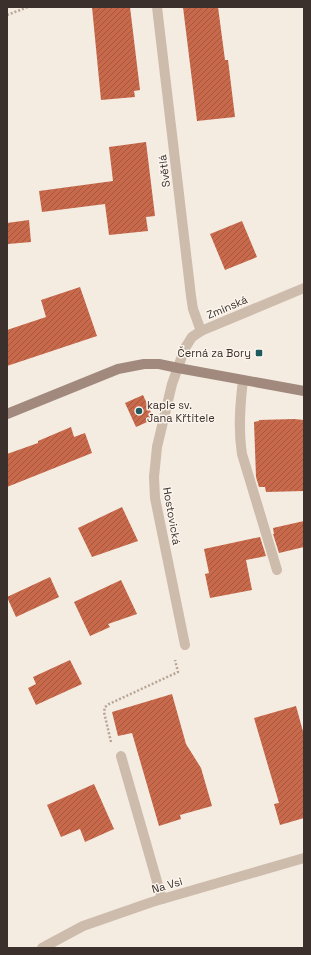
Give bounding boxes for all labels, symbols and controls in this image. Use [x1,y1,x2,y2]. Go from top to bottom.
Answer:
street label: Světlá [155,153,173,188]
street label: Zminská [204,292,250,322]
place label: Černá za Bory [178,346,251,360]
marker: Černá za Bory [254,348,264,358]
place label: kaple sv. Jana Křtitele [147,398,215,425]
marker: kaple sv. Jana Křtitele [134,406,144,416]
street label: Hostovická [160,486,184,547]
street label: Na Vsi [150,874,184,896]

